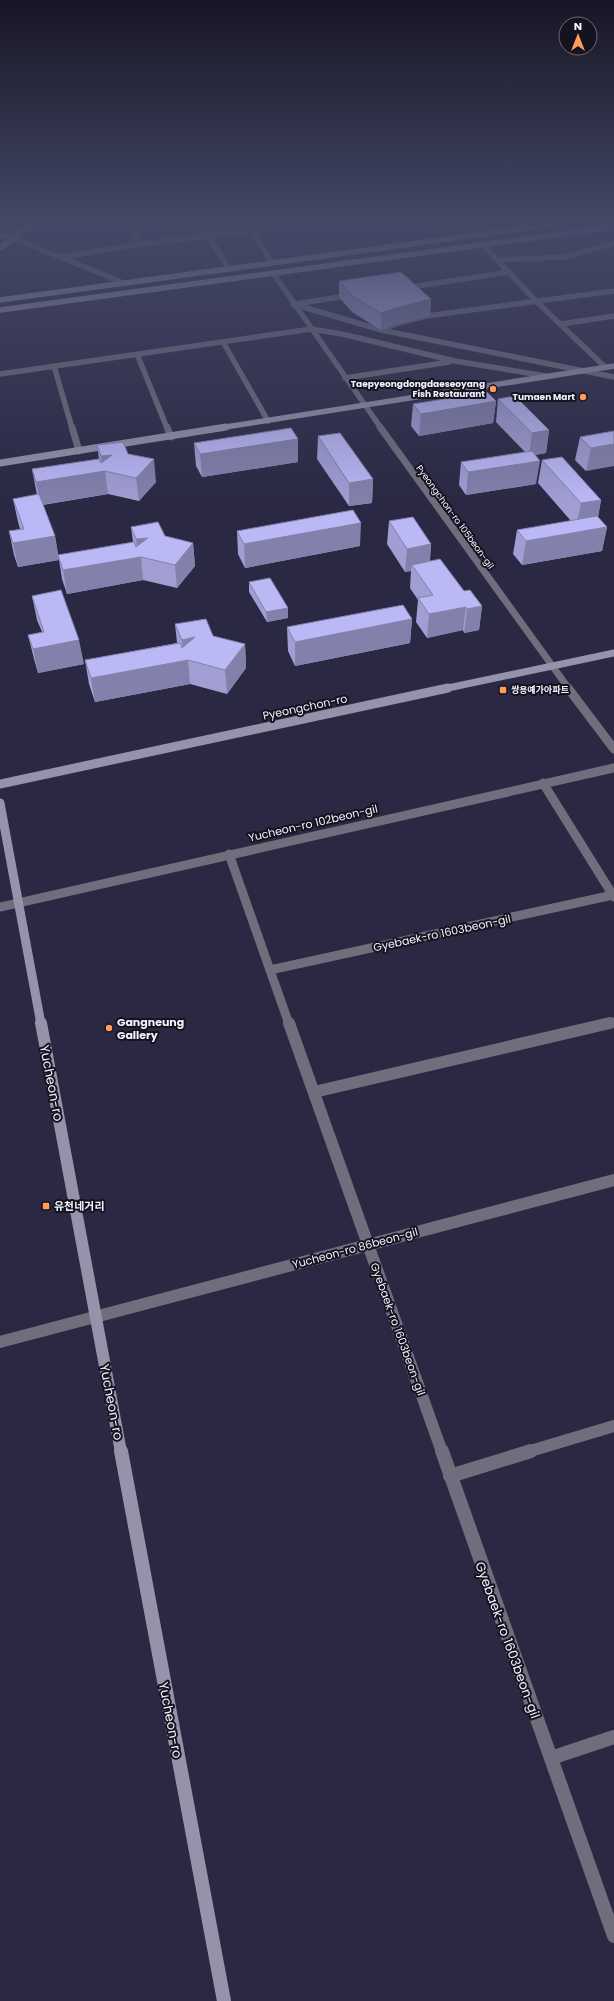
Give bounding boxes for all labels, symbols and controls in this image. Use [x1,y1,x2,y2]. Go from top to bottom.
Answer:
north arrow [558,16,598,56]
text: N [574,18,582,34]
place label: Taepyeongdongdaeseoyang Fish Restaurant [351,378,485,400]
marker: Taepyeongdongdaeseoyang Fish Restaurant [488,384,498,394]
place label: Tumaen Mart [513,391,575,403]
marker: Tumaen Mart [578,392,588,402]
street label: Pyeongchon-ro 105beon-gil [413,463,497,571]
place label: 쌍용예가아파트 [511,684,569,696]
marker: 쌍용예가아파트 [498,685,508,695]
street label: Pyeongchon-ro [261,690,349,724]
street label: Yucheon-ro 102beon-gil [247,800,379,846]
street label: Gyebaek-ro 1603beon-gil [372,911,512,955]
place label: Gangneung Gallery [117,1014,184,1043]
marker: Gangneung Gallery [104,1023,114,1033]
street label: Yucheon-ro [35,1043,68,1123]
place label: 유천네거리 [54,1198,105,1214]
marker: 유천네거리 [41,1201,51,1211]
street label: Yucheon-ro 86beon-gil [290,1224,420,1272]
street label: Gyebaek-ro 1603beon-gil [367,1260,429,1398]
street label: Yucheon-ro [95,1362,128,1442]
street label: Gyebaek-ro 1603beon-gil [470,1559,545,1721]
street label: Yucheon-ro [154,1680,187,1760]

